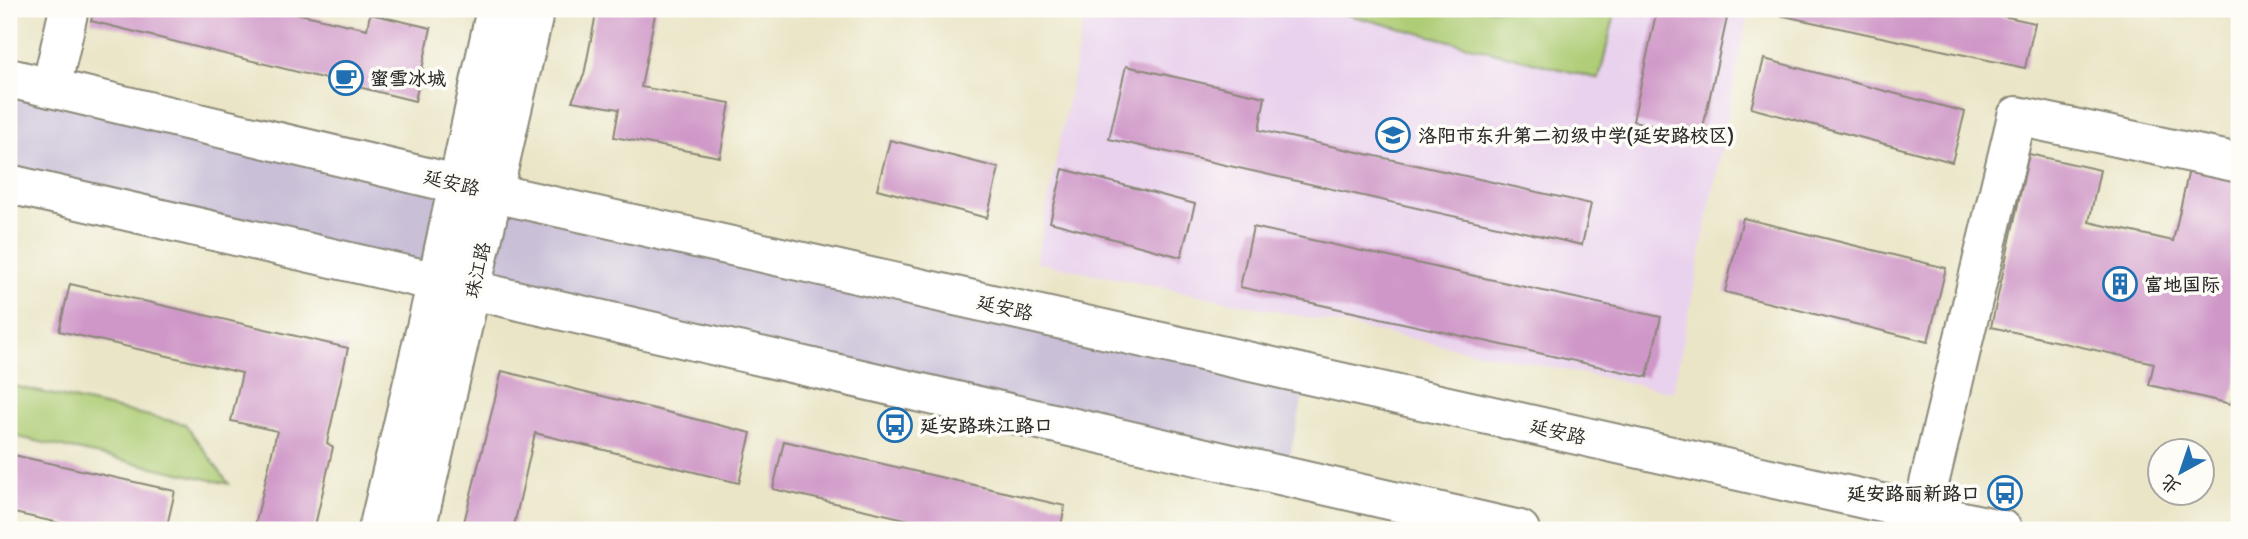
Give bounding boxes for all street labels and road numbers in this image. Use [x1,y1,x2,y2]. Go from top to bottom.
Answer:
street label: 延安路 [421,163,483,201]
street label: 珠江路 [459,240,495,300]
street label: 延安路 [975,289,1035,325]
street label: 延安路 [1528,413,1588,449]

